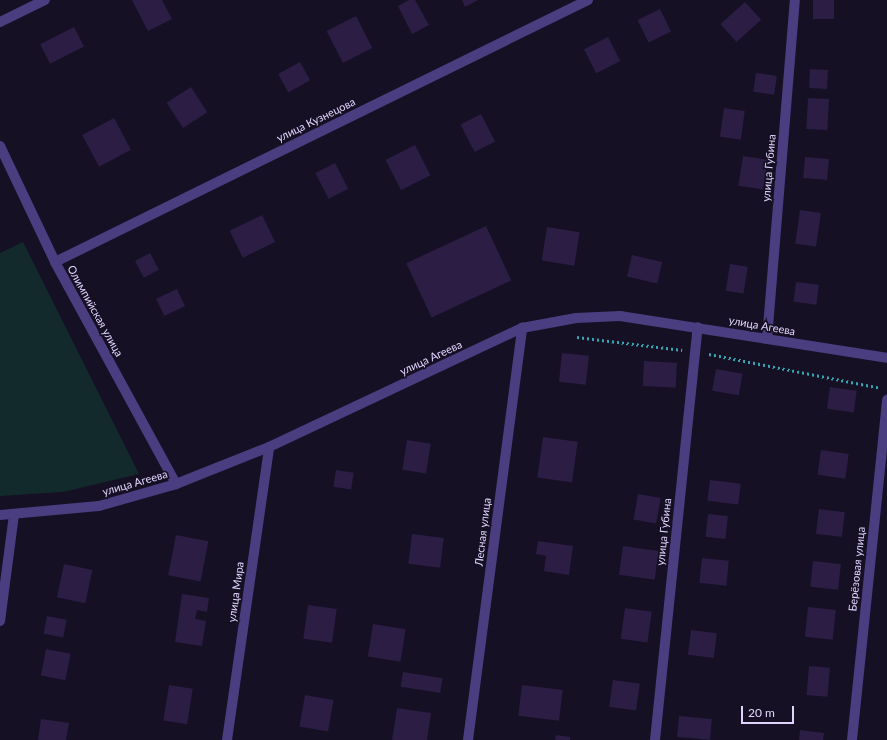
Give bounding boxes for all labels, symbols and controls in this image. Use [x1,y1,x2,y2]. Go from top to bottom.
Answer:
street label: улица Кузнецова [274,95,358,145]
street label: улица Губина [759,134,779,202]
street label: Олимпийская улица [64,263,126,359]
street label: улица Агеева [728,314,796,338]
street label: улица Агеева [398,338,464,378]
street label: улица Агеева [101,467,169,499]
street label: Лесная улица [472,497,494,567]
street label: улица Губина [654,498,674,566]
street label: Берёзовая улица [846,526,868,612]
street label: улица Мира [225,561,247,623]
scale bar [743,698,796,724]
text: 20 m [748,705,775,720]

